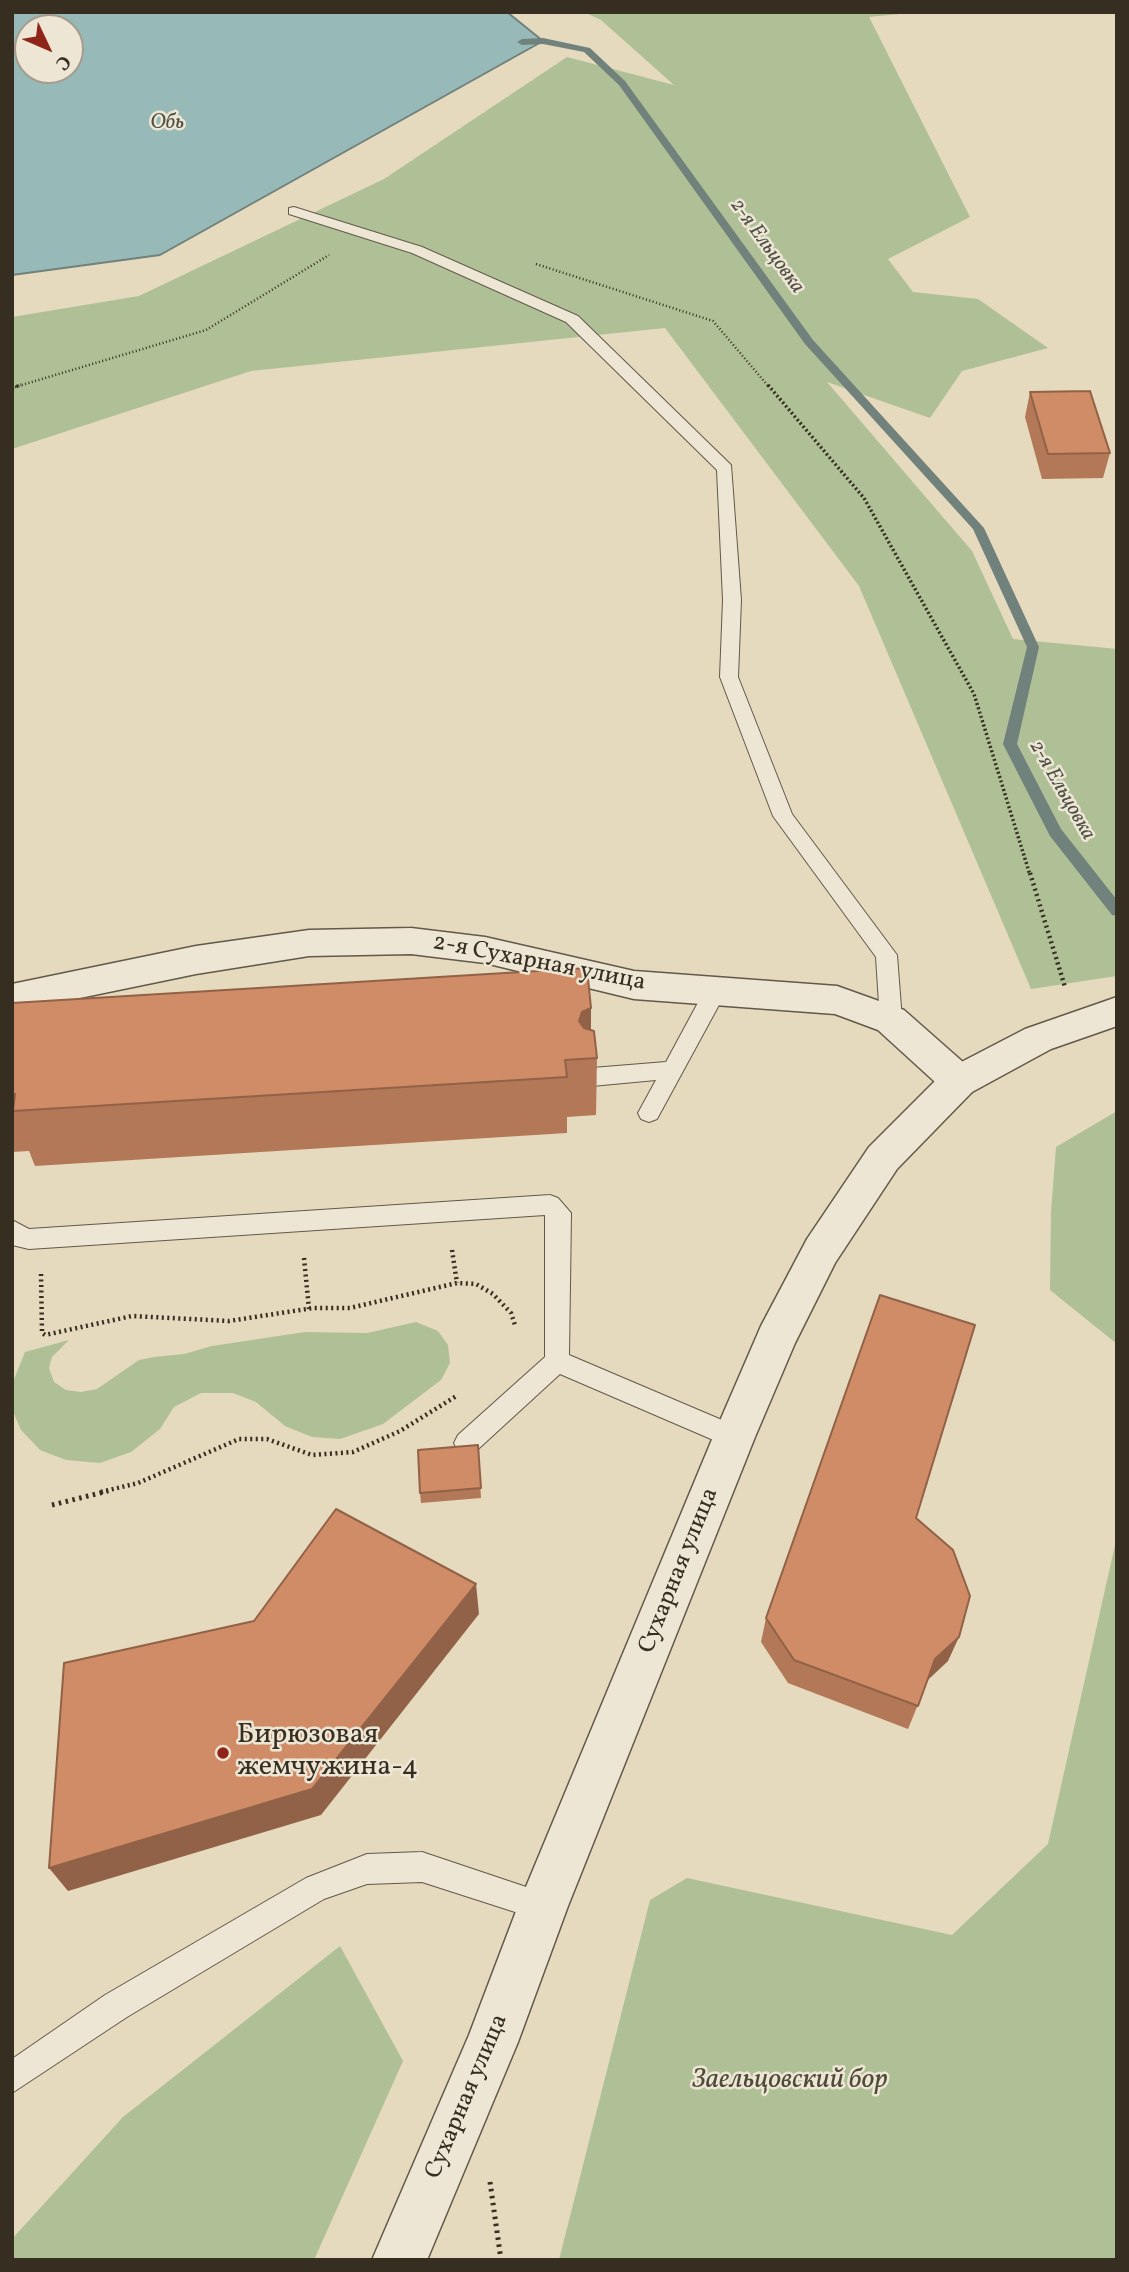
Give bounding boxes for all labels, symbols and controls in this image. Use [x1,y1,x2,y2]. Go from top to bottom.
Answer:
north arrow [14,14,84,84]
text: С [49,49,76,76]
water label: Обь [150,111,184,137]
water label: 2-я Ельцовка [723,195,809,299]
water label: 2-я Ельцовка [1022,737,1100,845]
street label: 2-я Сухарная улица [430,929,648,999]
street label: Сухарная улица [634,1484,726,1658]
place label: Бирюзовая жемчужина-4 [237,1720,418,1786]
marker: Бирюзовая жемчужина-4 [215,1745,231,1761]
street label: Сухарная улица [420,2010,516,2184]
park label: Заельцовский бор [693,2065,887,2099]

